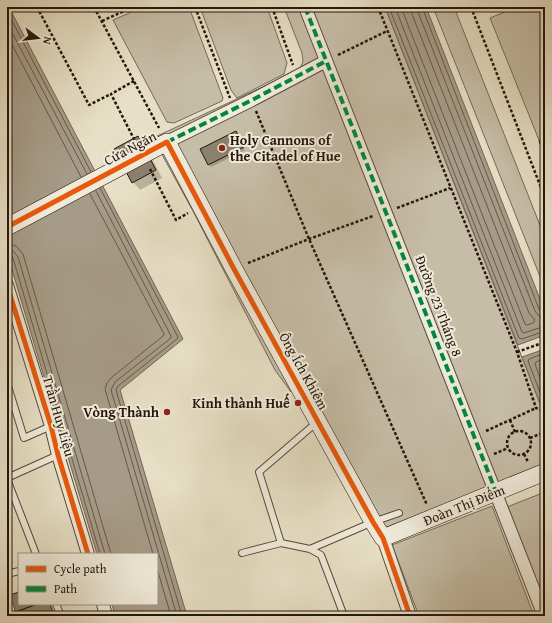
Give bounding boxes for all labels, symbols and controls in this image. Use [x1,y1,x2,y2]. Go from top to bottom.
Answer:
north arrow [18,18,58,58]
text: N [39,35,56,47]
street label: Cửa Ngăn [100,126,160,170]
place label: Holy Cannons of the Citadel of Hue [230,130,341,166]
marker: Holy Cannons of the Citadel of Hue [217,143,227,153]
street label: Đường 23 Tháng 8 [411,253,468,360]
street label: Ông Ích Khiêm [274,329,334,414]
street label: Trần Huy Liệu [38,373,80,459]
place label: Kinh thành Huế [192,393,290,413]
marker: Kinh thành Huế [293,398,303,408]
place label: Vòng Thành [83,402,160,422]
marker: Vòng Thành [162,407,172,417]
street label: Đoàn Thị Điểm [420,479,508,530]
legend [18,553,158,605]
text: Cycle path [54,560,107,577]
text: Path [54,580,77,597]

